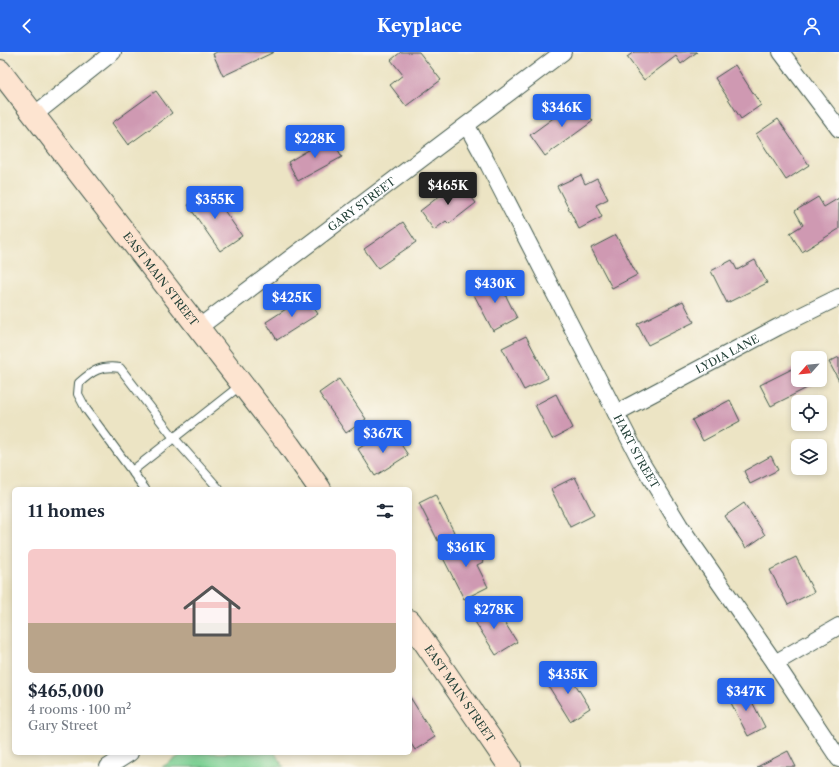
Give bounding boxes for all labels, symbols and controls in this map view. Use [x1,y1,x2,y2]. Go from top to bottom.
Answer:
icon: back [16,15,38,37]
text: Keyplace [377,15,462,37]
icon: person [801,15,823,37]
pin: $346K [534,94,590,128]
text: $346K [542,99,582,115]
pin: $228K [287,125,343,159]
text: $228K [294,130,336,146]
pin: $465K [420,172,476,206]
street label: GARY STREET [325,174,399,234]
text: $465K [428,177,468,193]
pin: $355K [187,186,243,220]
text: $355K [195,191,235,207]
street label: EAST MAIN STREET [120,229,202,329]
pin: $430K [467,270,523,304]
text: $430K [475,275,515,291]
pin: $425K [264,284,320,318]
text: $425K [272,289,312,305]
street label: LYDIA LANE [693,331,762,376]
north arrow [791,351,827,387]
map controls [791,351,827,475]
button: locate [791,395,827,431]
street label: HART STREET [611,412,663,492]
pin: $367K [355,420,411,454]
text: $367K [363,425,403,441]
button: layers [791,439,827,475]
icon: filters [374,500,396,522]
text: 11 homes [28,501,105,521]
pin: $361K [438,534,494,568]
text: $361K [447,539,485,555]
icon: home [176,575,248,647]
pin: $278K [466,596,522,630]
text: $278K [474,601,514,617]
street label: EAST MAIN STREET [421,642,498,746]
pin: $435K [540,661,596,695]
text: $435K [548,666,588,682]
pin: $347K [718,678,774,712]
text: $465,000 [28,681,104,701]
text: $347K [726,683,766,699]
text: 4 rooms · 100 m² [28,701,131,717]
text: Gary Street [28,717,98,733]

